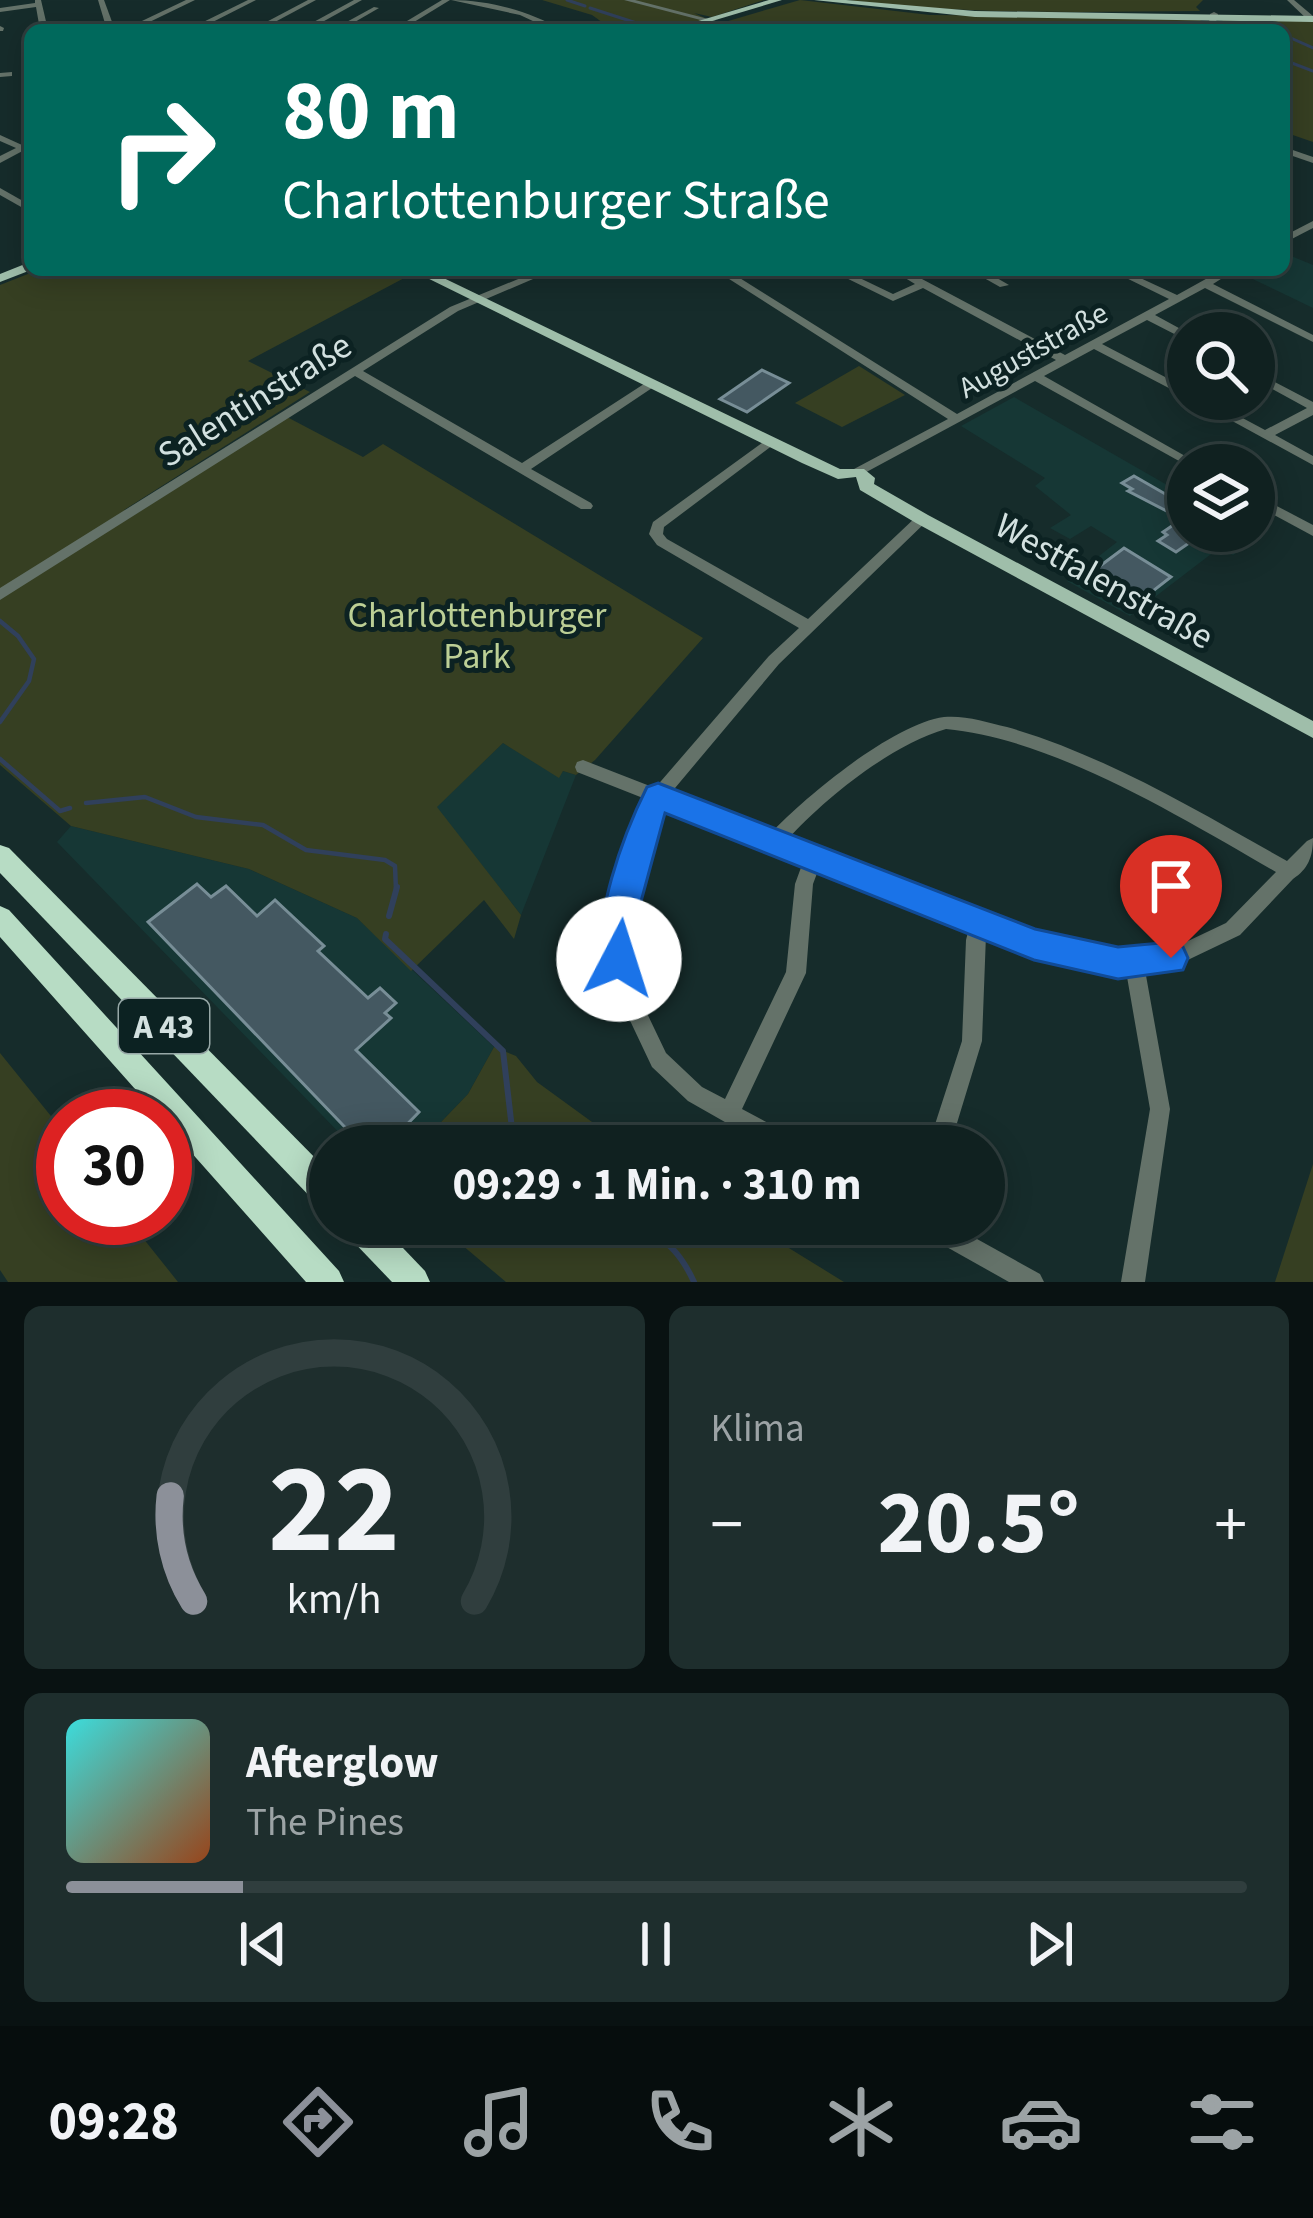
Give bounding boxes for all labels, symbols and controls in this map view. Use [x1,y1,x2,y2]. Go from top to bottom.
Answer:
text: 80 m [282,52,460,172]
icon: right [84,72,240,228]
text: Charlottenburger Straße [282,163,830,240]
street label: Auguststraße [951,292,1116,409]
map controls [1167,312,1275,552]
button: search [1167,312,1275,420]
street label: Salentinstraße [148,320,361,480]
button: layers [1167,444,1275,552]
street label: Westfalenstraße [986,500,1222,662]
park label: Charlottenburger Park [347,590,607,682]
pin [1120,835,1222,958]
icon: arrive [1138,853,1204,919]
position arrow [556,896,682,1022]
road number: A 43 [119,999,209,1053]
speed limit sign: 30 [36,1089,192,1245]
text: 09:29 · 1 Min. · 310 m [452,1153,862,1217]
text: Klima [711,1401,805,1457]
text: 22 [268,1422,400,1600]
text: 20.5° [878,1460,1080,1588]
text: − [711,1478,743,1572]
text: + [1214,1478,1247,1572]
text: km/h [287,1568,382,1629]
text: Afterglow [246,1731,439,1795]
text: The Pines [246,1795,404,1851]
icon: previous [230,1911,296,1977]
icon: pause [623,1911,689,1977]
icon: next [1017,1911,1083,1977]
icon: directions [276,2080,360,2164]
icon: music [457,2080,541,2164]
icon: phone [638,2080,722,2164]
icon: climate [819,2080,903,2164]
icon: car [999,2080,1083,2164]
icon: filters [1180,2080,1264,2164]
text: 09:28 [48,2084,179,2161]

